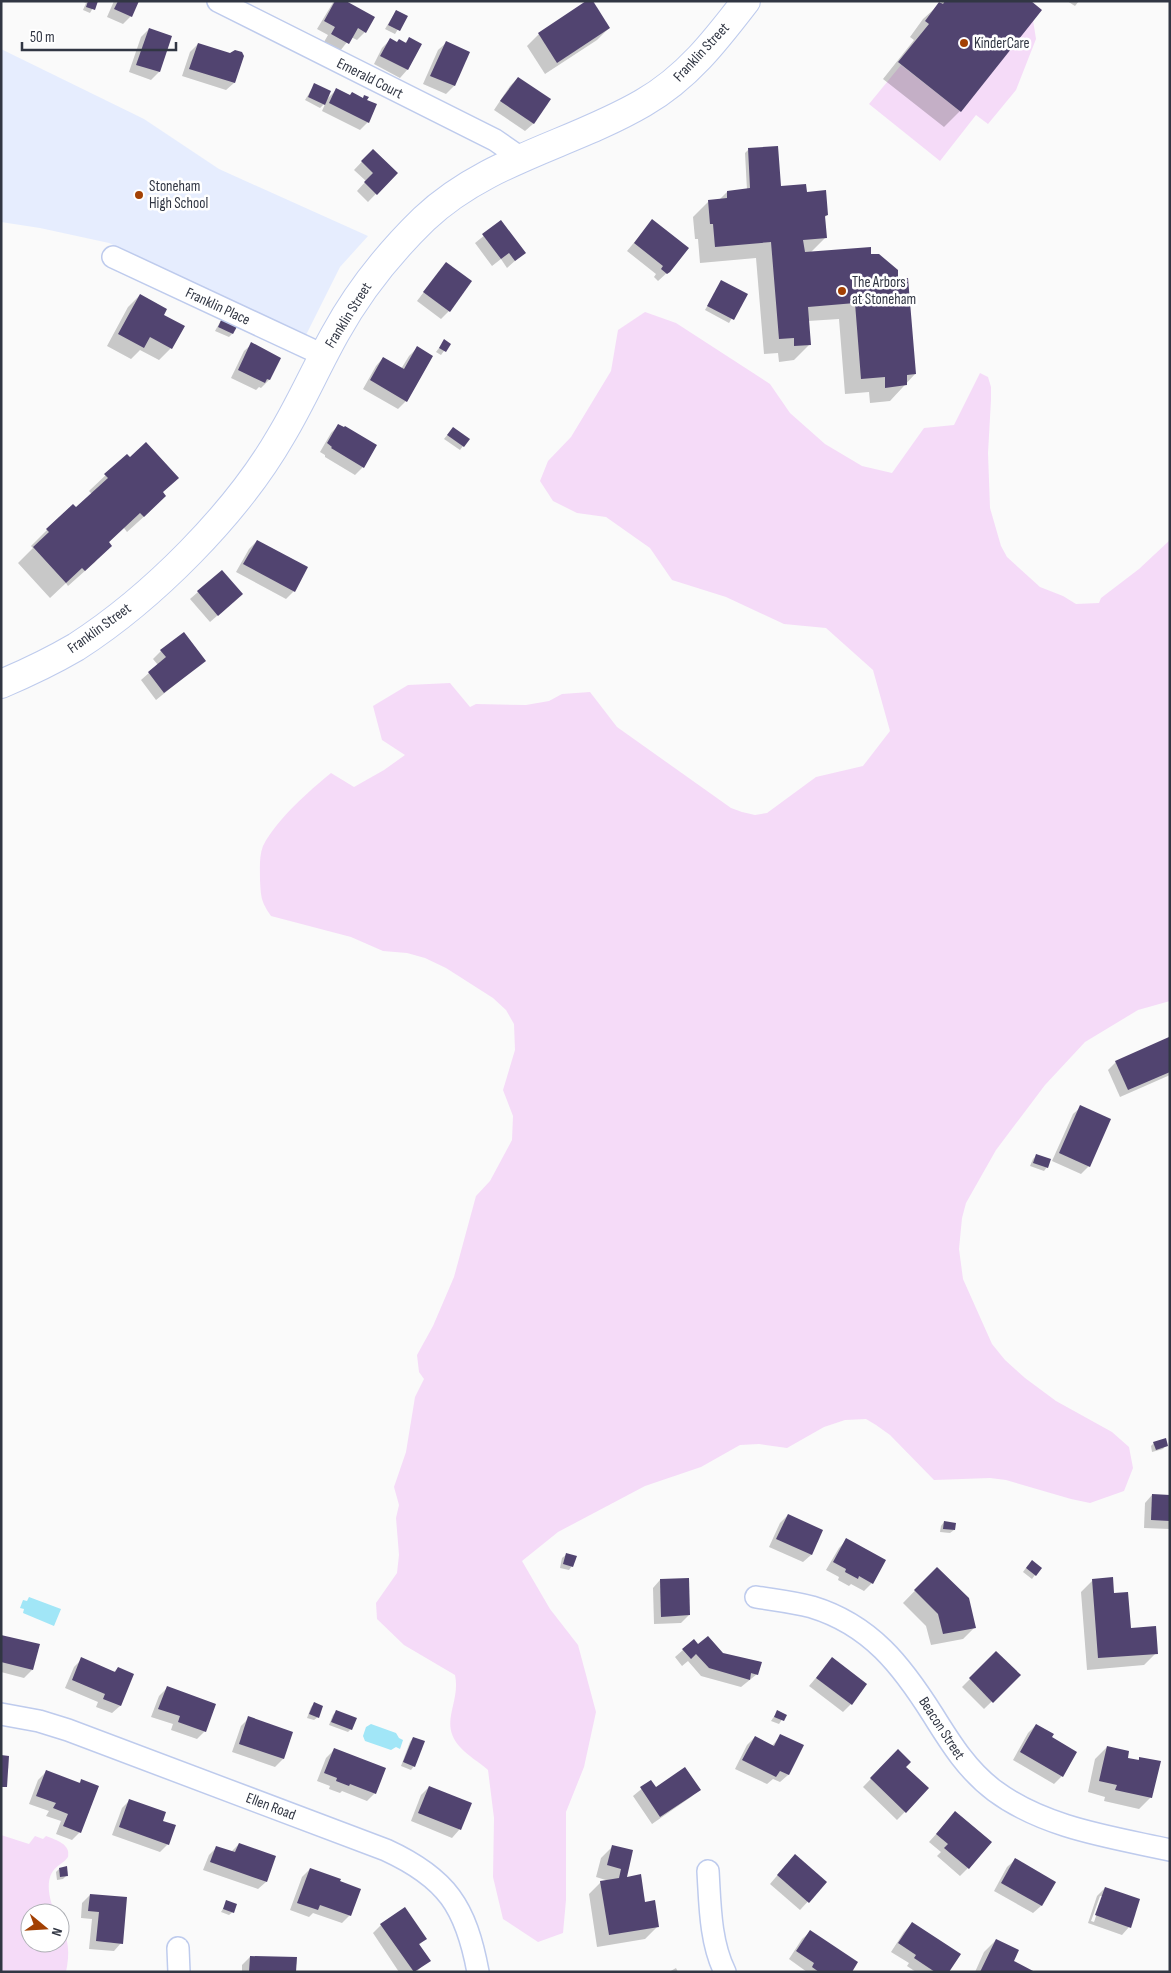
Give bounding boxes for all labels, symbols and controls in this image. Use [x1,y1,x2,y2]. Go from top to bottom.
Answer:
street label: Franklin Street [669,18,734,86]
scale bar [22,20,176,52]
text: 50 m [30,28,55,47]
place label: KinderCare [974,34,1030,53]
marker: KinderCare [958,37,970,49]
street label: Emerald Court [333,54,406,103]
place label: Stoneham High School [149,177,208,213]
marker: Stoneham High School [133,189,145,201]
place label: The Arbors at Stoneham [852,273,916,309]
street label: Franklin Street [321,278,376,352]
street label: Franklin Place [182,283,253,330]
marker: The Arbors at Stoneham [836,285,848,297]
street label: Franklin Street [64,599,135,658]
street label: Beacon Street [914,1693,969,1764]
street label: Ellen Road [243,1788,298,1825]
north arrow [20,1903,70,1953]
text: N [48,1926,66,1938]

